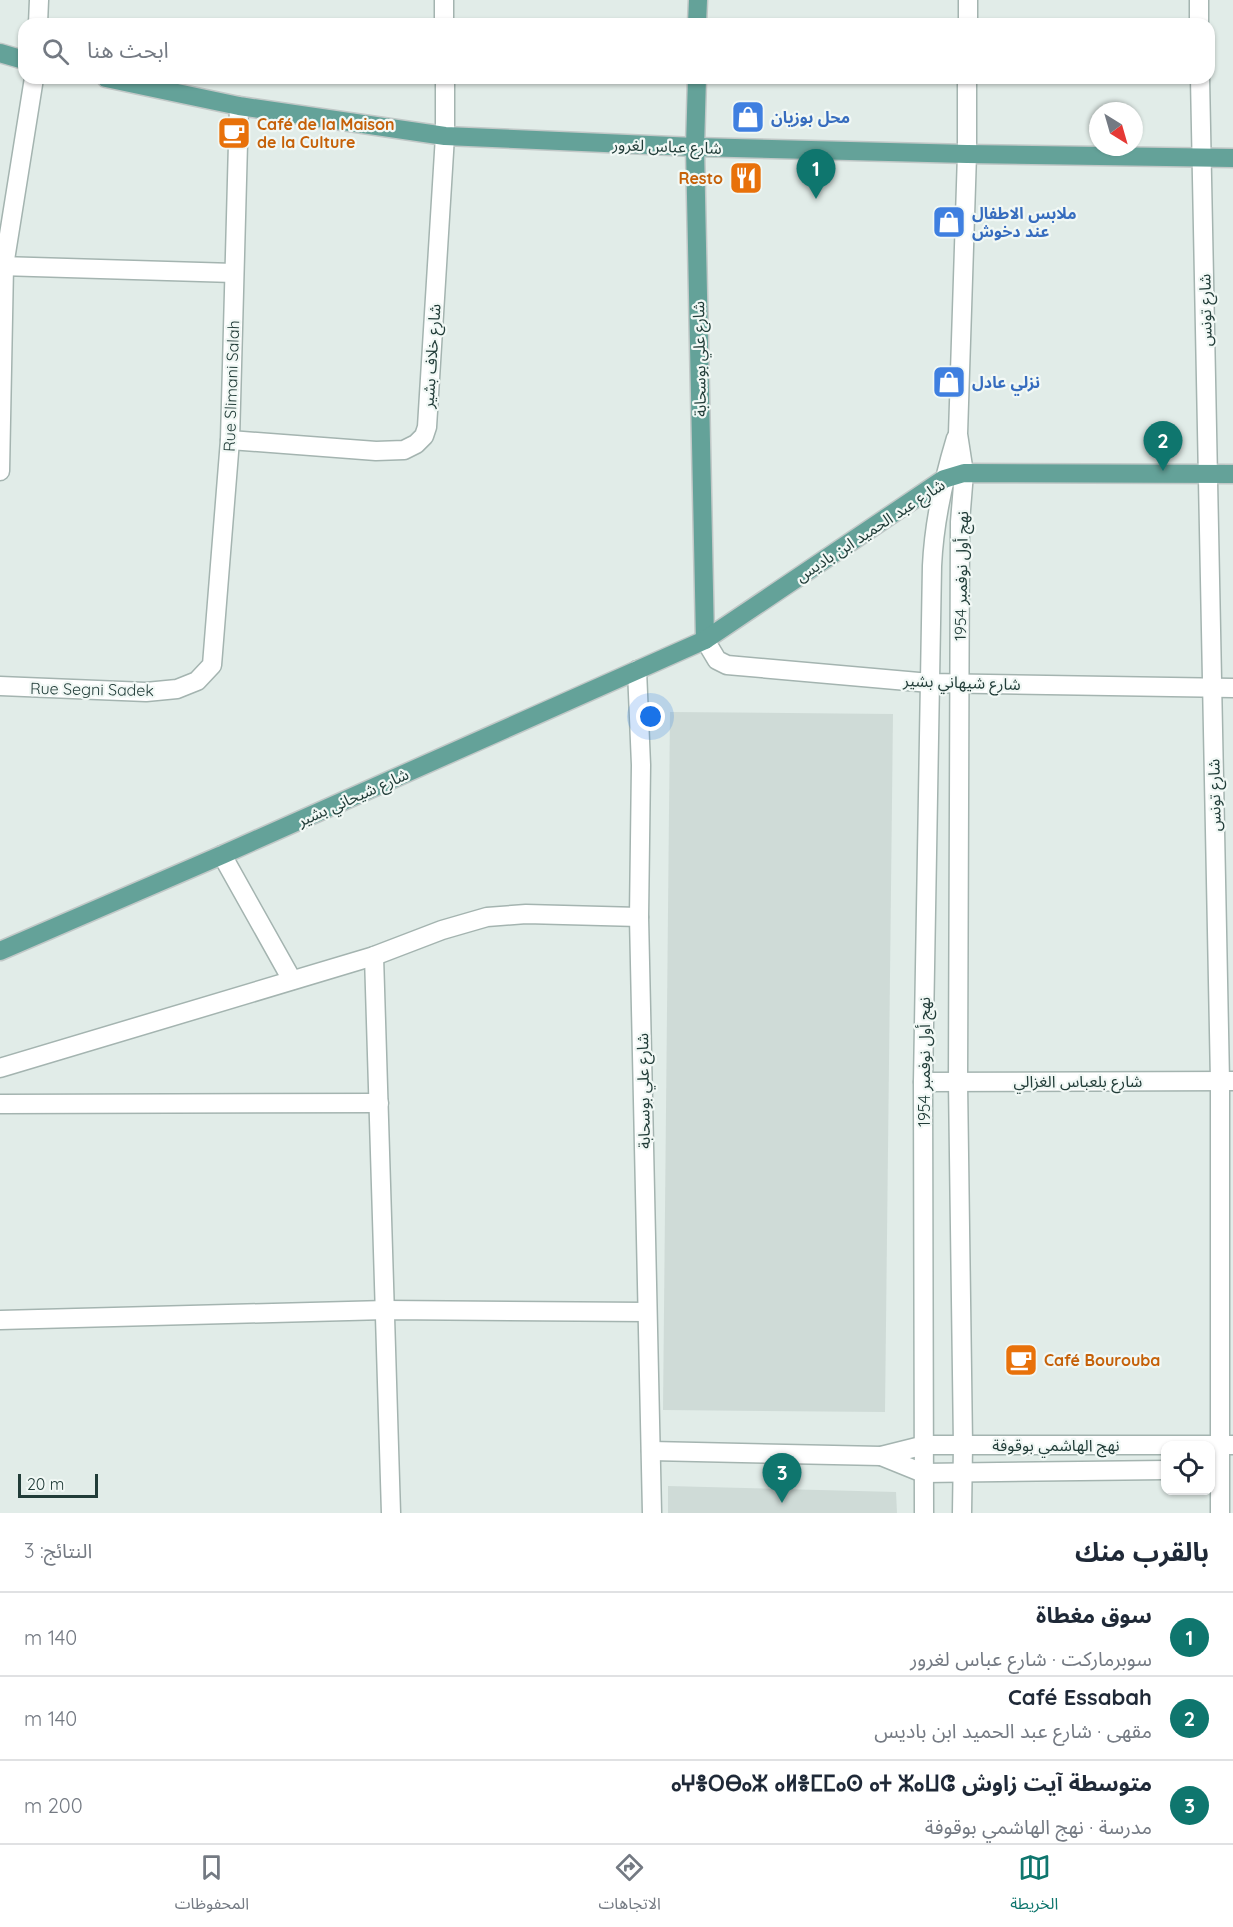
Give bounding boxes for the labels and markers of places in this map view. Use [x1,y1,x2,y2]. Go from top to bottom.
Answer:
shop icon: محل بوزيان [730,99,766,135]
place label: محل بوزيان [771,107,850,127]
place label: Café de la Maison de la Culture [257,114,395,152]
cafe icon: Café de la Maison de la Culture [216,115,252,151]
pin: 1 [796,150,836,199]
restaurant icon: Resto [728,160,764,196]
place label: Resto [678,168,723,188]
place label: ملابس الاطفال عند دخوش [972,203,1076,241]
shop icon: ملابس الاطفال عند دخوش [931,204,967,240]
shop icon: نزلي عادل [931,364,967,400]
place label: نزلي عادل [972,372,1040,396]
pin: 2 [1144,422,1182,471]
cafe icon: Café Bourouba [1003,1342,1039,1378]
place label: Café Bourouba [1044,1350,1160,1370]
pin: 3 [762,1454,802,1503]

